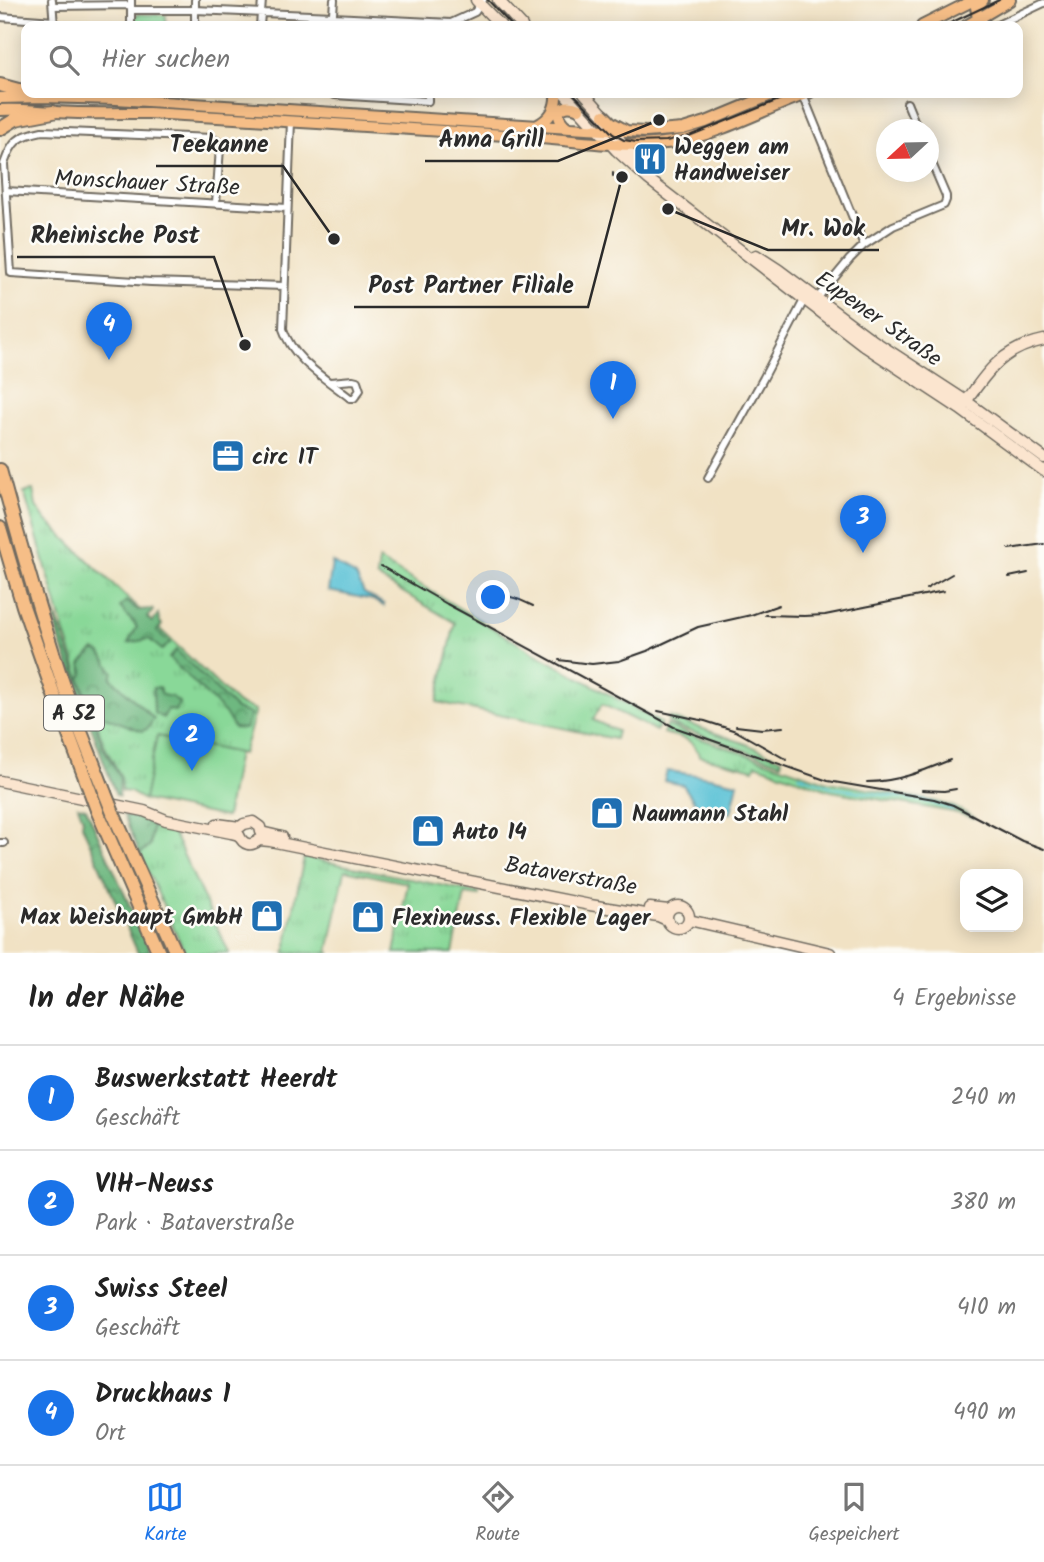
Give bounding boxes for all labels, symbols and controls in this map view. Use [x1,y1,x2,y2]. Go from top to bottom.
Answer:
search box [21,21,1023,98]
text: Hier suchen [101,39,230,81]
icon: search [45,41,83,79]
callout: Anna Grill [425,116,558,161]
north arrow [876,119,939,182]
callout: Teekanne [156,121,283,166]
text: Anna Grill [438,121,544,160]
text: Teekanne [170,126,269,165]
place label: Weggen am Handweiser [674,130,791,192]
restaurant icon: Weggen am Handweiser [631,140,669,178]
street label: Monschauer Straße [53,161,240,207]
callout: Mr. Wok [768,205,879,250]
text: Mr. Wok [781,210,866,249]
callout: Rheinische Post [17,212,214,257]
text: Rheinische Post [31,217,201,256]
callout: Post Partner Filiale [354,262,588,307]
street label: Eupener Straße [807,262,949,377]
text: Post Partner Filiale [368,267,574,306]
pin: 4 [86,302,132,360]
pin: 1 [590,361,636,419]
office icon: circ IT [209,437,247,475]
place label: circ IT [252,440,320,476]
pin: 3 [840,495,886,553]
your location [476,580,510,614]
road number: A 52 [44,696,104,730]
pin: 2 [169,713,215,771]
shop icon: Naumann Stahl [588,794,626,832]
place label: Naumann Stahl [632,797,789,833]
shop icon: Auto 14 [409,812,447,850]
place label: Auto 14 [452,815,527,851]
street label: Bataverstraße [502,848,640,906]
map controls [960,869,1023,932]
button: layers [960,869,1023,932]
shop icon: Max Weishaupt GmbH [248,897,286,935]
shop icon: Flexineuss. Flexible Lager [349,898,387,936]
place label: Max Weishaupt GmbH [20,900,243,936]
place label: Flexineuss. Flexible Lager [392,901,652,937]
text: In der Nähe [28,975,185,1023]
text: 4 Ergebnisse [892,981,1016,1017]
text: Buswerkstatt Heerdt [95,1059,337,1101]
text: 1 [48,1080,54,1116]
text: 240 m [951,1080,1016,1116]
text: Geschäft [95,1101,180,1137]
text: VIH-Neuss [95,1164,214,1206]
text: 2 [44,1185,58,1221]
text: 380 m [950,1185,1016,1221]
text: Park · Bataverstraße [95,1206,294,1242]
text: Swiss Steel [95,1269,227,1311]
text: 3 [45,1290,57,1326]
text: 410 m [957,1290,1016,1326]
text: Geschäft [95,1311,180,1347]
text: Druckhaus 1 [95,1374,230,1416]
text: 4 [45,1395,57,1431]
text: 490 m [953,1395,1016,1431]
text: Ort [95,1416,126,1452]
tab: Karte [144,1478,187,1550]
tab: Route [475,1478,520,1550]
tab: Gespeichert [808,1478,900,1550]

